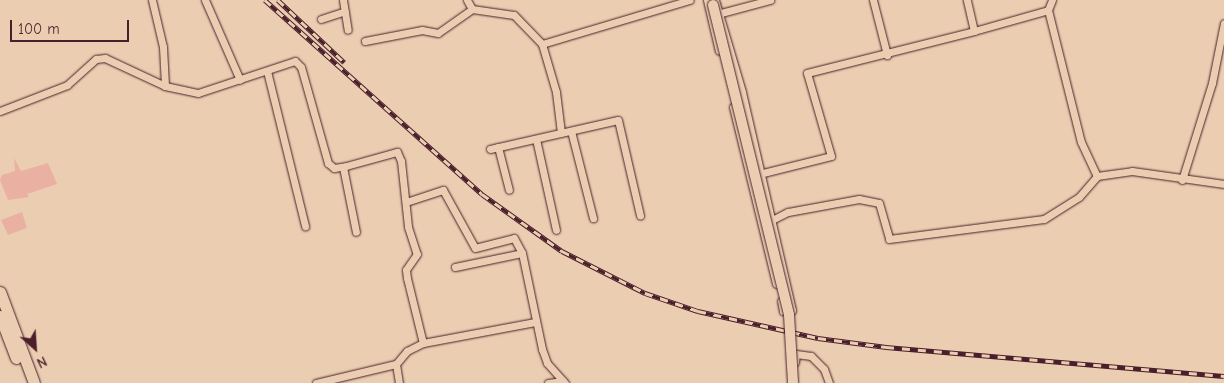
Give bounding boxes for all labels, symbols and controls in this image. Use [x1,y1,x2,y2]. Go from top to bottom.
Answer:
scale bar [12,10,131,42]
text: 100 m [18,20,60,38]
north arrow [10,323,60,373]
text: N [34,352,50,372]

